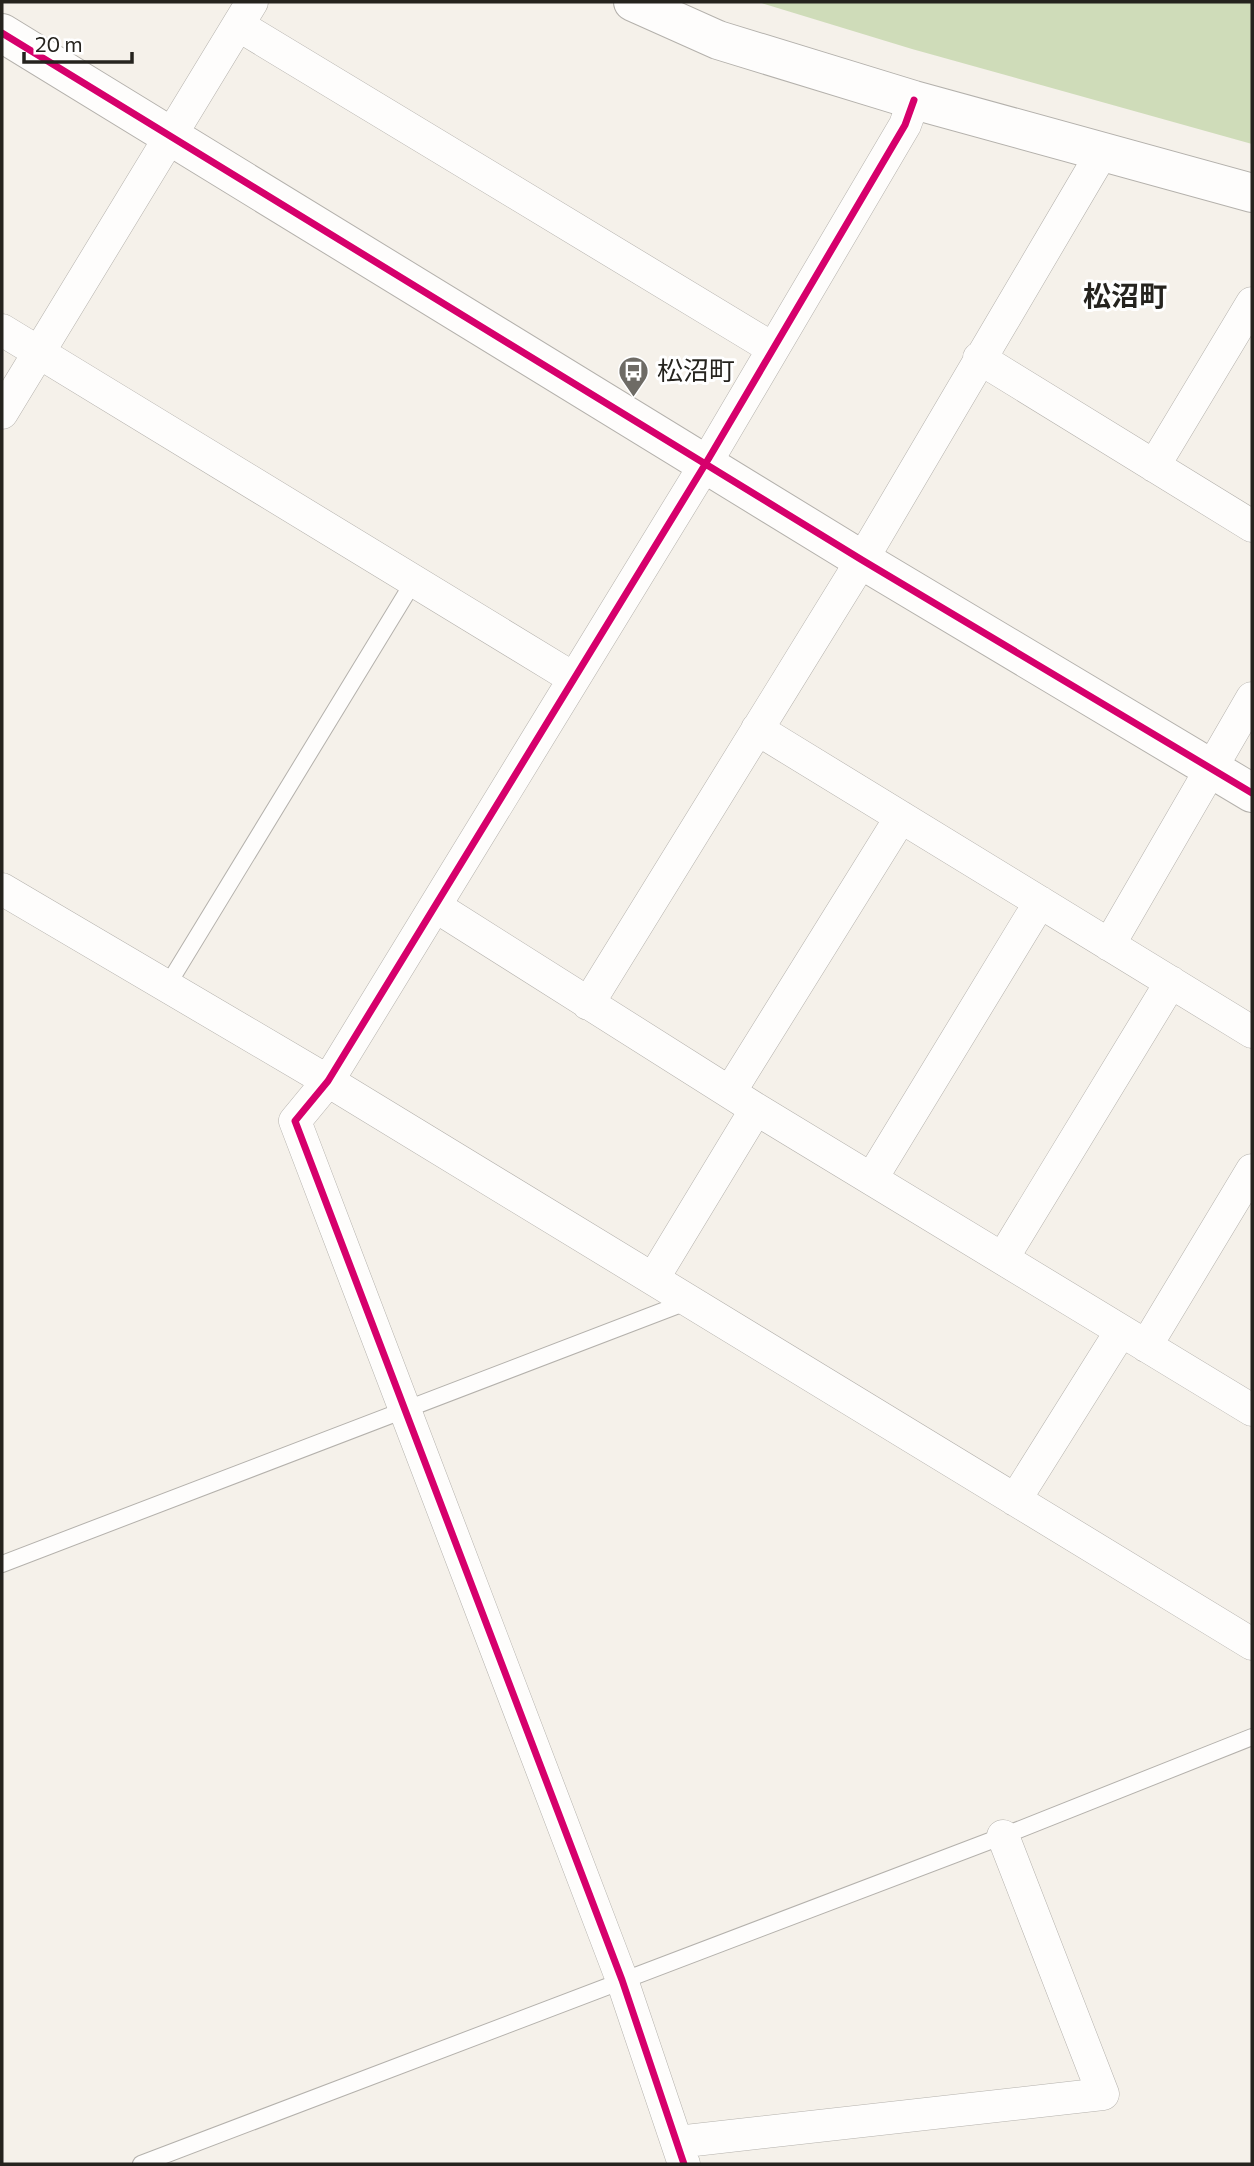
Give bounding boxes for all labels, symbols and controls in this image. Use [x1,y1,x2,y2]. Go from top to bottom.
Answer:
scale bar [24,21,133,65]
text: 20 m [35,31,83,56]
district label: 松沼町 [1083,278,1167,312]
bus stop icon: 松沼町 [617,354,651,398]
place label: 松沼町 [657,354,735,385]

